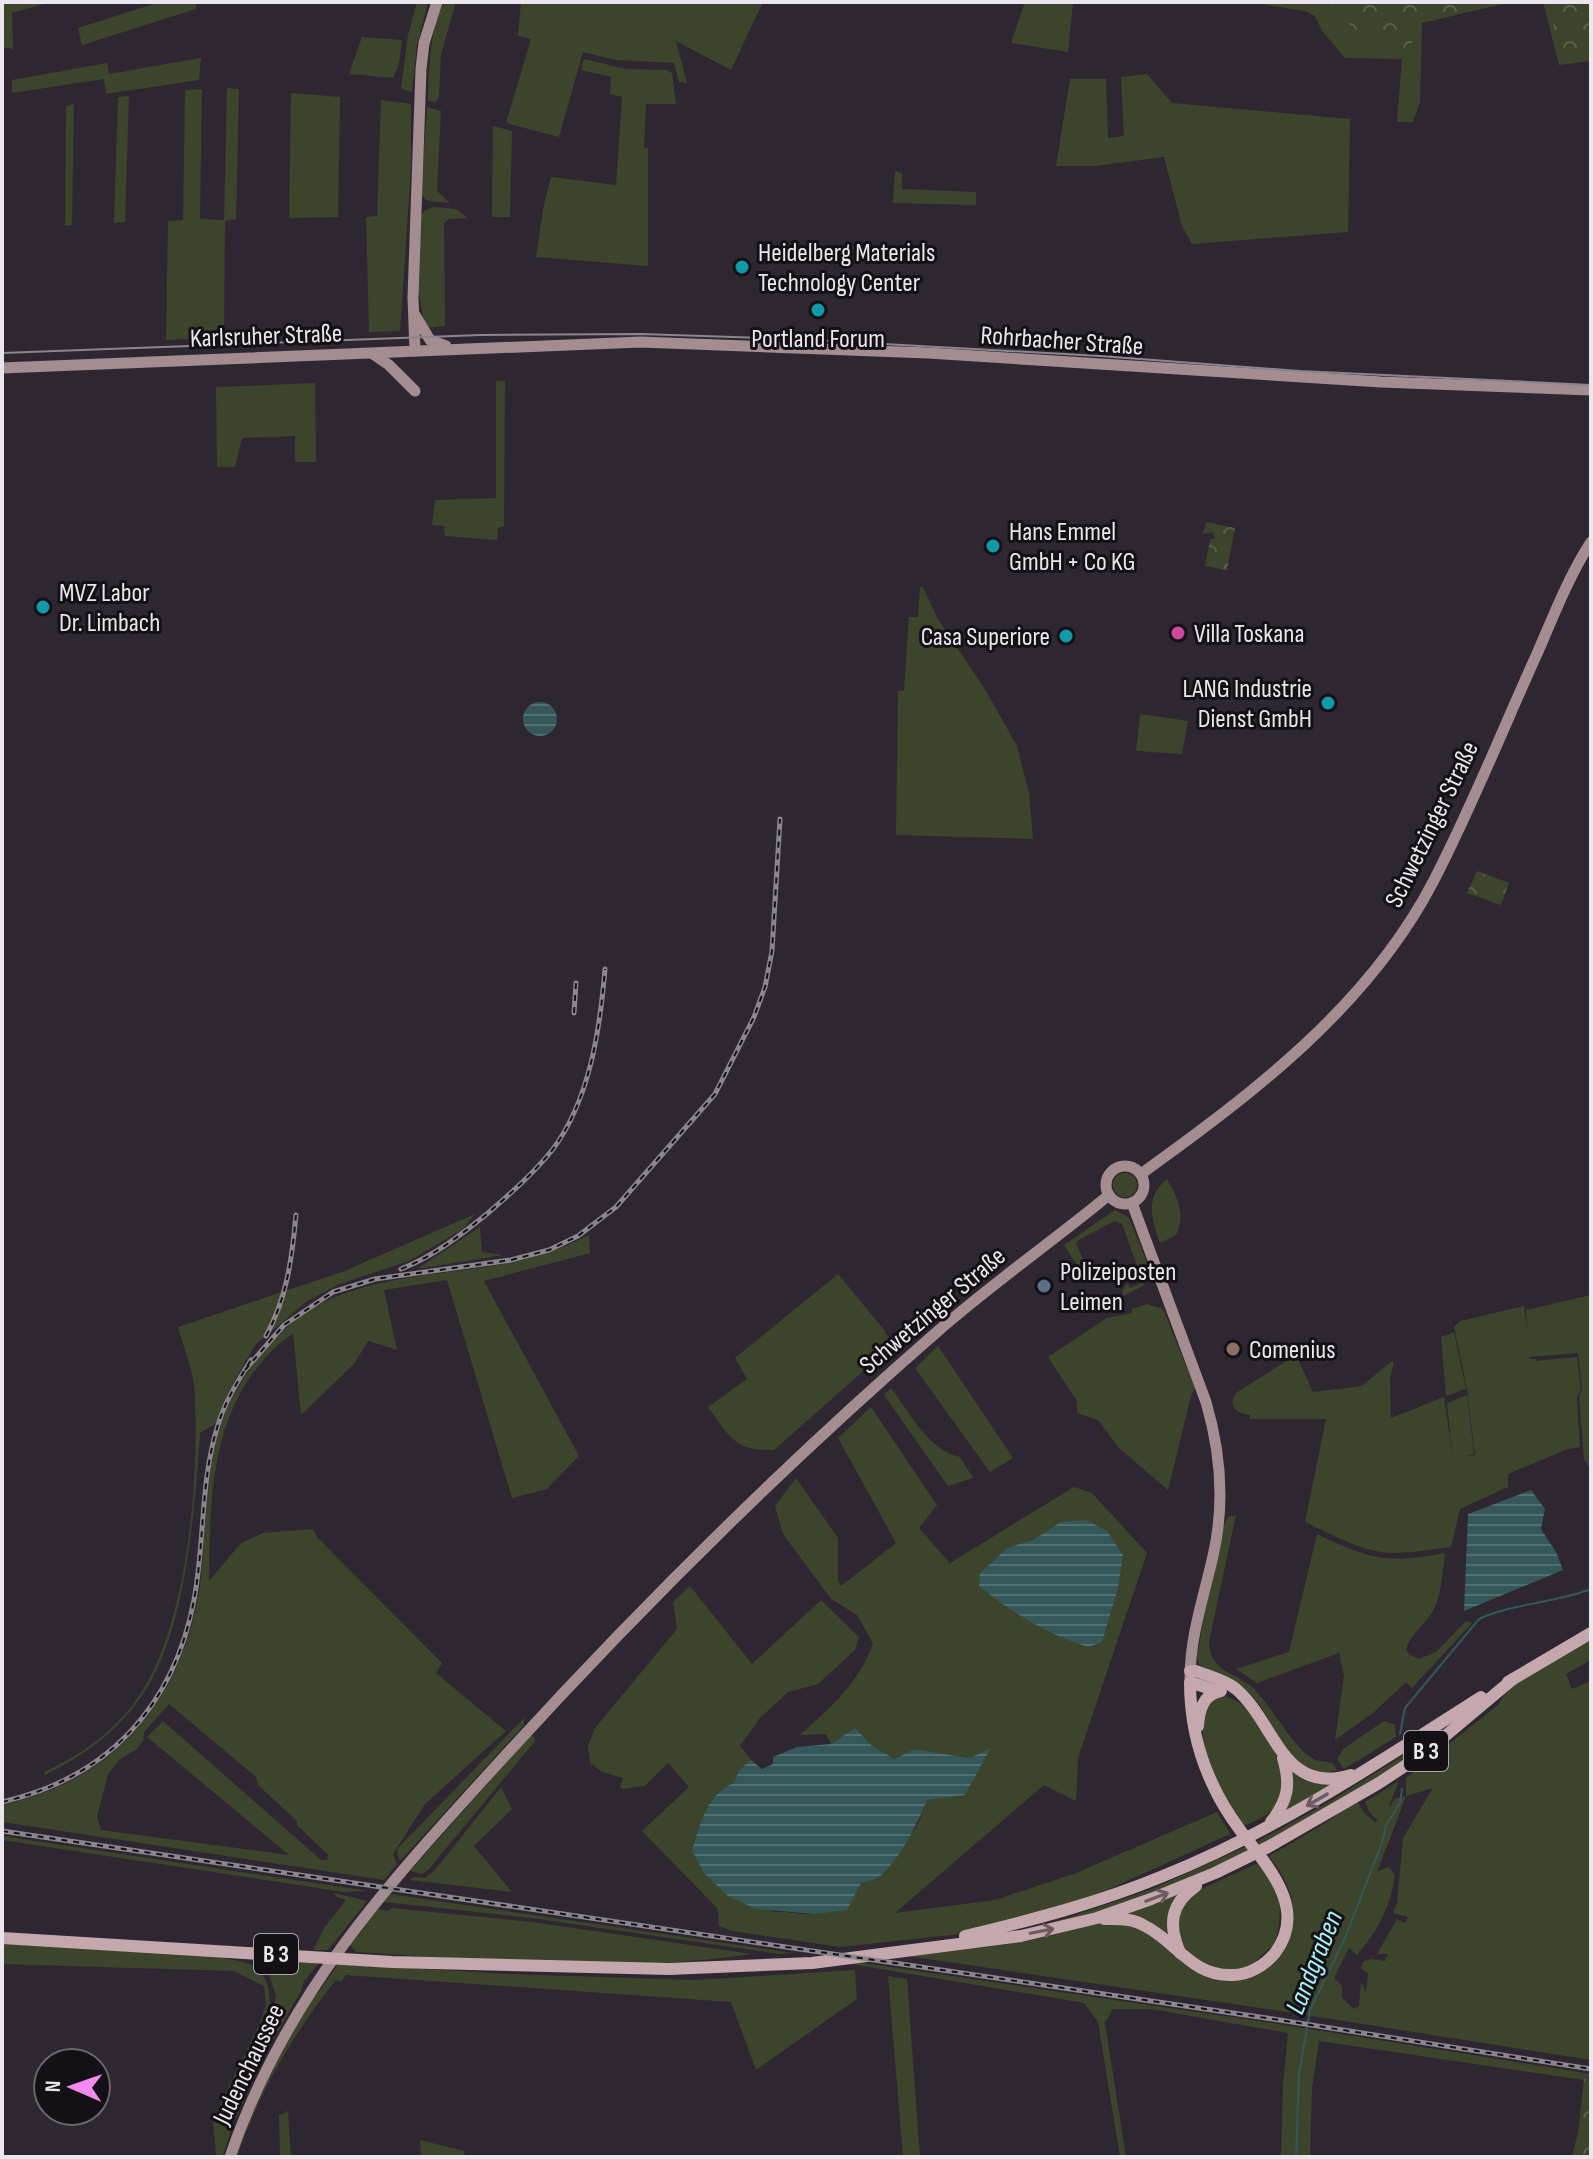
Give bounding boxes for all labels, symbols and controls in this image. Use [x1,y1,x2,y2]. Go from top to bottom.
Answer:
place label: Heidelberg Materials Technology Center [758,238,935,299]
marker: Heidelberg Materials Technology Center [733,258,751,276]
marker: Portland Forum [809,301,827,319]
street label: Karlsruher Straße [189,318,343,355]
street label: Rohrbacher Straße [980,320,1144,363]
place label: Portland Forum [751,324,885,355]
place label: Hans Emmel GmbH + Co KG [1009,517,1135,578]
marker: Hans Emmel GmbH + Co KG [984,537,1002,555]
place label: MVZ Labor Dr. Limbach [59,578,160,639]
marker: MVZ Labor Dr. Limbach [34,598,52,616]
place label: Villa Toskana [1194,619,1304,650]
place label: Casa Superiore [921,622,1050,653]
marker: Villa Toskana [1169,624,1187,642]
marker: Casa Superiore [1057,627,1075,645]
place label: LANG Industrie Dienst GmbH [1182,674,1312,735]
marker: LANG Industrie Dienst GmbH [1319,694,1337,712]
street label: Schwetzinger Straße [1379,737,1486,913]
street label: Schwetzinger Straße [854,1241,1012,1381]
place label: Polizeiposten Leimen [1060,1257,1176,1318]
marker: Polizeiposten Leimen [1035,1277,1053,1295]
place label: Comenius [1249,1335,1335,1366]
marker: Comenius [1224,1340,1242,1358]
road number: B 3 [1404,1731,1448,1771]
one-way arrow [1306,1792,1329,1808]
one-way arrow [1144,1888,1169,1903]
water label: Landgraben [1279,1906,1350,2019]
one-way arrow [1029,1923,1054,1938]
road number: B 3 [254,1934,298,1974]
street label: Judenchaussee [206,1999,292,2131]
north arrow [32,2047,112,2127]
text: N [40,2080,67,2093]

